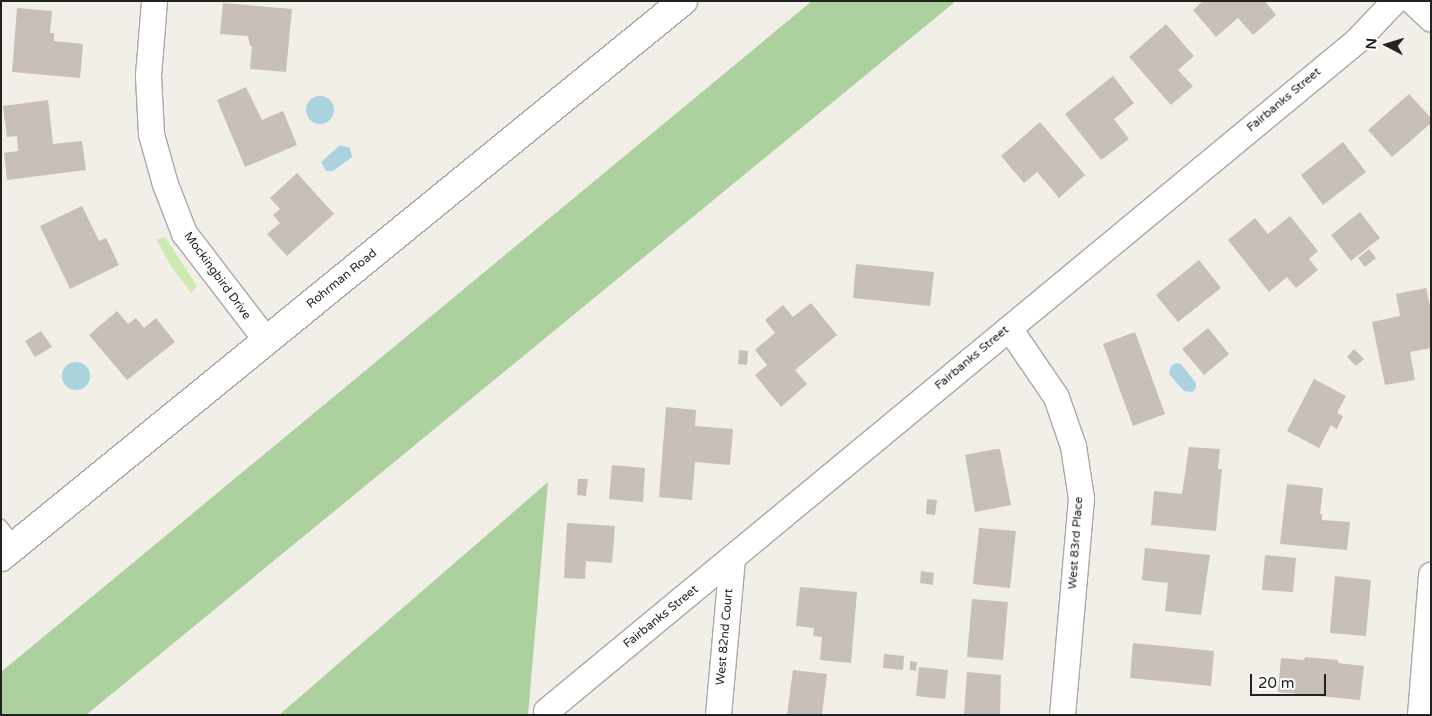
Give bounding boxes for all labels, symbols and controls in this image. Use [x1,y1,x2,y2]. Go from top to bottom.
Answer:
north arrow [1362,20,1412,70]
text: N [1363,37,1381,50]
street label: Fairbanks Street [1244,65,1324,135]
street label: Mockingbird Drive [180,229,254,323]
street label: Rohrman Road [304,246,380,312]
street label: Fairbanks Street [932,323,1012,393]
street label: West 83rd Place [1066,496,1086,590]
street label: Fairbanks Street [621,582,701,652]
street label: West 82nd Court [714,588,736,686]
scale bar [1252,664,1328,696]
text: 20 m [1258,674,1295,692]

